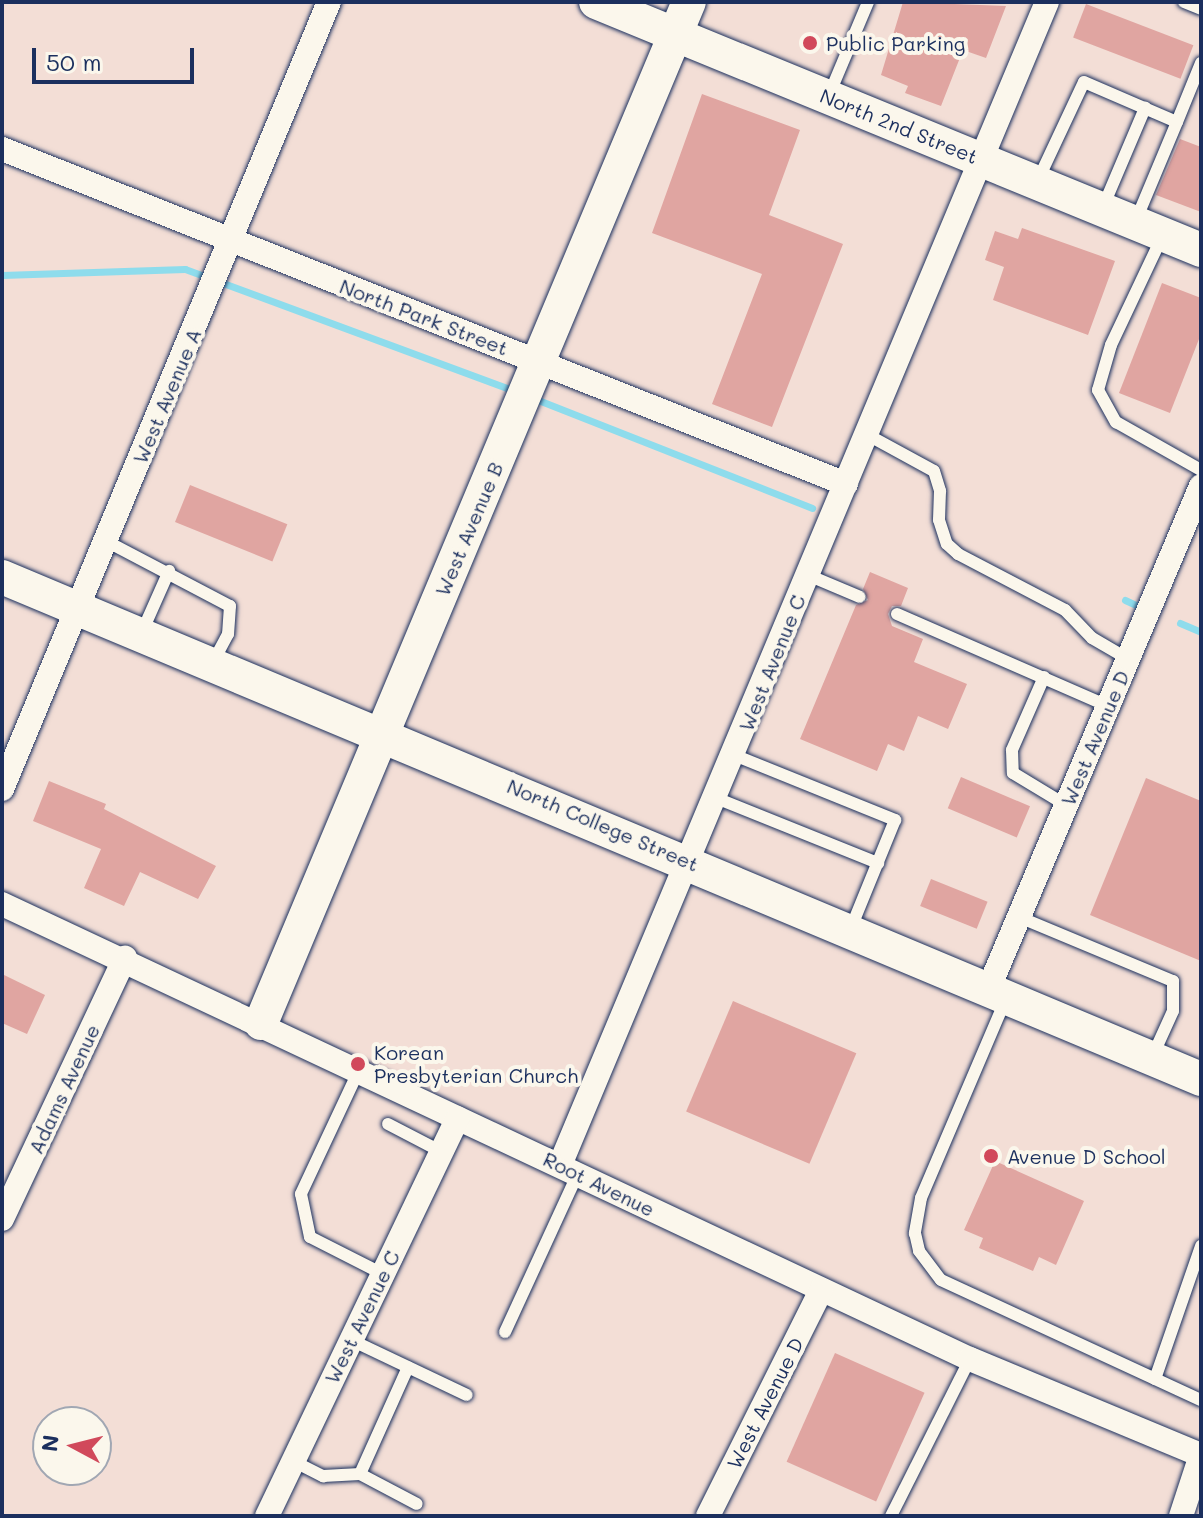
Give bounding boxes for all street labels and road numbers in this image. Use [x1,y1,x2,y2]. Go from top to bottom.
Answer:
street label: North 2nd Street [817,83,981,169]
street label: North Park Street [336,274,512,360]
street label: West Avenue A [128,325,206,467]
street label: West Avenue B [430,459,508,599]
street label: West Avenue C [734,591,810,735]
street label: West Avenue D [1056,667,1134,809]
street label: North College Street [504,774,702,876]
street label: Adams Avenue [23,1020,105,1158]
street label: Root Avenue [539,1147,659,1221]
street label: West Avenue C [319,1247,405,1387]
street label: West Avenue D [722,1333,808,1473]

